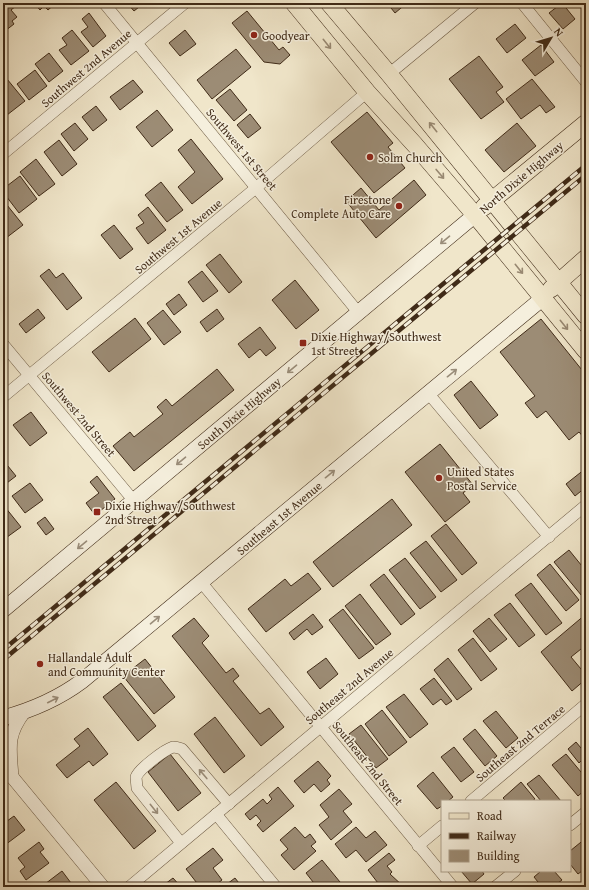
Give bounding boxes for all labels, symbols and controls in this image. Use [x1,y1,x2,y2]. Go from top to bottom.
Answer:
north arrow [531,18,571,58]
text: N [550,24,568,40]
street label: Southwest 2nd Avenue [37,25,135,111]
place label: Goodyear [262,27,310,44]
marker: Goodyear [249,30,259,40]
one-way arrow [323,39,332,49]
street label: Southwest 1st Street [202,104,282,194]
one-way arrow [428,121,437,132]
street label: North Dixie Highway [475,137,567,217]
place label: Solm Church [378,149,442,166]
marker: Solm Church [365,152,375,162]
one-way arrow [435,169,444,179]
place label: Firestone Complete Auto Care [291,191,391,222]
street label: Southwest 1st Avenue [131,194,226,278]
marker: Firestone Complete Auto Care [394,201,404,211]
one-way arrow [439,236,450,245]
one-way arrow [515,264,524,275]
one-way arrow [560,319,569,330]
place label: Dixie Highway/Southwest 1st Street [311,328,442,359]
marker: Dixie Highway/Southwest 1st Street [298,338,308,348]
one-way arrow [286,364,297,373]
street label: Southwest 2nd Street [38,368,120,461]
one-way arrow [446,369,457,378]
street label: South Dixie Highway [193,373,285,453]
one-way arrow [176,457,187,466]
place label: United States Postal Service [447,463,517,494]
one-way arrow [325,470,336,479]
marker: United States Postal Service [434,473,444,483]
street label: Southeast 1st Avenue [233,477,326,559]
place label: Dixie Highway/Southwest 2nd Street [105,497,236,528]
marker: Dixie Highway/Southwest 2nd Street [92,507,102,517]
one-way arrow [76,540,87,549]
one-way arrow [150,616,161,625]
street label: Southeast 2nd Avenue [301,644,397,728]
place label: Hallandale Adult and Community Center [48,649,165,680]
marker: Hallandale Adult and Community Center [35,659,45,669]
one-way arrow [46,696,58,703]
street label: Southeast 2nd Terrace [472,700,569,786]
street label: Southeast 2nd Street [329,717,408,809]
one-way arrow [199,769,208,779]
legend [441,800,571,872]
one-way arrow [150,804,159,815]
text: Road [477,807,503,824]
text: Railway [477,827,516,844]
text: Building [477,847,520,864]

